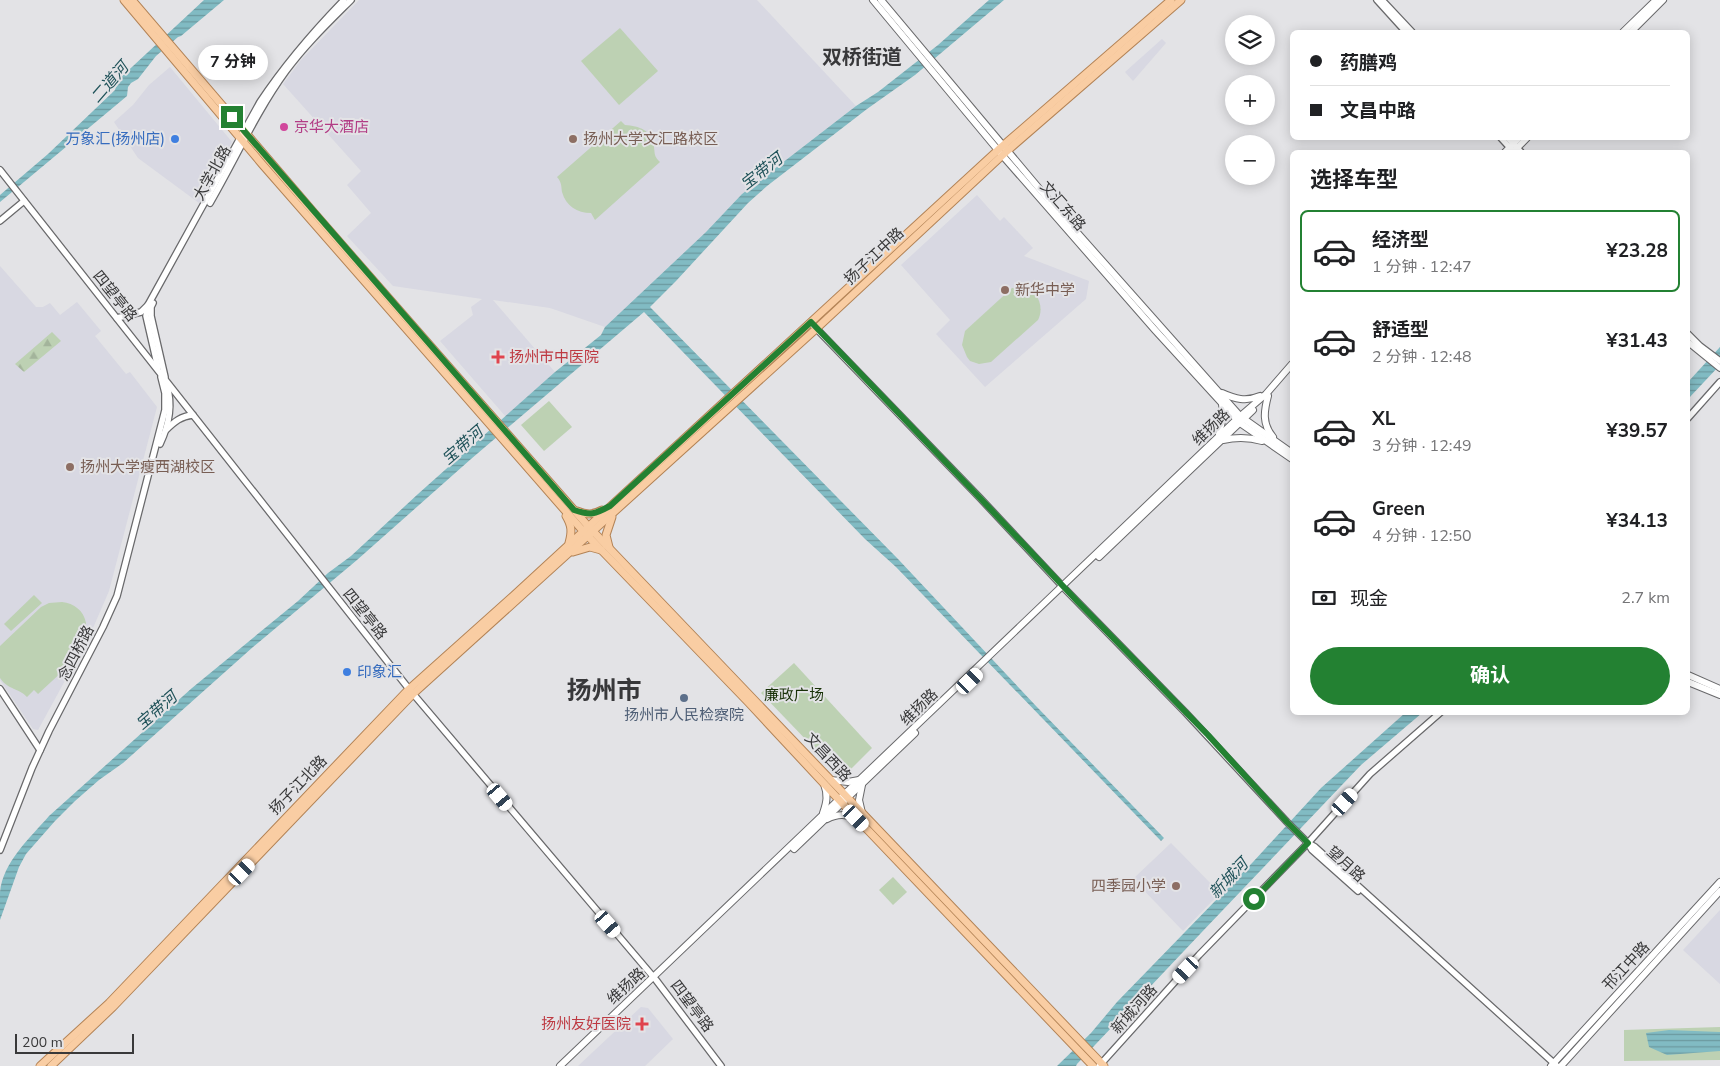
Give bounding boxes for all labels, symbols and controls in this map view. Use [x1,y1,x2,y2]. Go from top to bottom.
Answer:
map controls [1225,15,1275,185]
button: layers [1225,15,1275,65]
callout: 7 分钟 [197,44,267,80]
district label: 双桥街道 [822,44,902,71]
text: 药膳鸡 [1340,50,1397,76]
text: 7 分钟 [210,51,256,73]
water label: 二道河 [86,55,136,108]
button: + [1225,75,1275,125]
text: 文昌中路 [1340,98,1416,124]
route end [221,106,243,128]
place label: 京华大酒店 [294,117,369,137]
marker: 京华大酒店 [278,121,290,133]
place label: 万象汇(扬州店) [65,129,165,149]
place label: 扬州大学文汇路校区 [583,129,718,149]
marker: 万象汇(扬州店) [169,133,181,145]
marker: 扬州大学文汇路校区 [567,133,579,145]
button: − [1225,135,1275,185]
street label: 大学北路 [189,142,235,204]
water label: 宝带河 [736,147,790,195]
text: 选择车型 [1310,165,1398,195]
street label: 文汇东路 [1036,177,1090,235]
street label: 扬子江中路 [840,223,908,289]
text: 经济型 [1372,227,1429,253]
icon: car [1312,229,1357,274]
text: ¥23.28 [1606,238,1668,264]
text: 1 分钟 · 12:47 [1372,256,1472,278]
street label: 四望亭路 [88,266,142,326]
place label: 新华中学 [1015,280,1075,300]
marker: 新华中学 [999,284,1011,296]
text: 舒适型 [1372,317,1429,343]
icon: car [1312,319,1357,364]
text: ¥31.43 [1606,328,1668,354]
text: 2 分钟 · 12:48 [1372,346,1472,368]
place label: 扬州市中医院 [509,347,599,367]
marker: 扬州市中医院 [491,350,505,364]
street label: 维扬路 [1188,404,1234,450]
text: XL [1372,406,1395,432]
icon: car [1312,409,1357,454]
text: ¥39.57 [1606,418,1668,444]
water label: 宝带河 [437,420,490,470]
text: 3 分钟 · 12:49 [1372,435,1472,457]
place label: 扬州大学瘦西湖校区 [80,457,215,477]
marker: 扬州大学瘦西湖校区 [64,461,76,473]
text: Green [1372,496,1425,522]
icon: car [1312,499,1357,544]
text: ¥34.13 [1606,508,1668,534]
text: 4 分钟 · 12:50 [1372,525,1472,547]
street label: 四望亭路 [338,584,392,644]
icon: cash [1310,584,1338,612]
text: 现金 [1350,586,1388,612]
text: 2.7 km [1621,587,1670,609]
street label: 念四桥路 [53,622,99,684]
button: 确认 [1310,647,1670,705]
place label: 印象汇 [357,662,402,682]
car [953,665,986,697]
marker: 印象汇 [341,666,353,678]
district label: 扬州市 [566,674,642,708]
street label: 维扬路 [896,684,942,730]
water label: 宝带河 [131,685,184,735]
park label: 廉政广场 [764,685,824,705]
marker: 扬州市人民检察院 [678,692,690,704]
place label: 扬州市人民检察院 [624,705,744,725]
street label: 文昌西路 [800,728,856,786]
street label: 扬子江北路 [265,751,331,819]
car [484,781,515,813]
car [1329,786,1360,818]
car [840,802,871,834]
street label: 望月路 [1323,842,1369,886]
water label: 新城河 [1204,852,1255,904]
car [226,856,257,888]
place label: 四季园小学 [1091,876,1166,896]
marker: 四季园小学 [1170,880,1182,892]
route start [1243,888,1265,910]
car [592,908,623,940]
street label: 邗江中路 [1598,937,1654,995]
car [1170,954,1201,986]
street label: 维扬路 [603,963,649,1009]
street label: 四望亭路 [666,976,718,1036]
street label: 新城河路 [1106,980,1162,1038]
place label: 扬州友好医院 [541,1014,631,1034]
marker: 扬州友好医院 [635,1017,649,1031]
scale bar [15,1031,134,1054]
text: 200 m [22,1033,63,1052]

